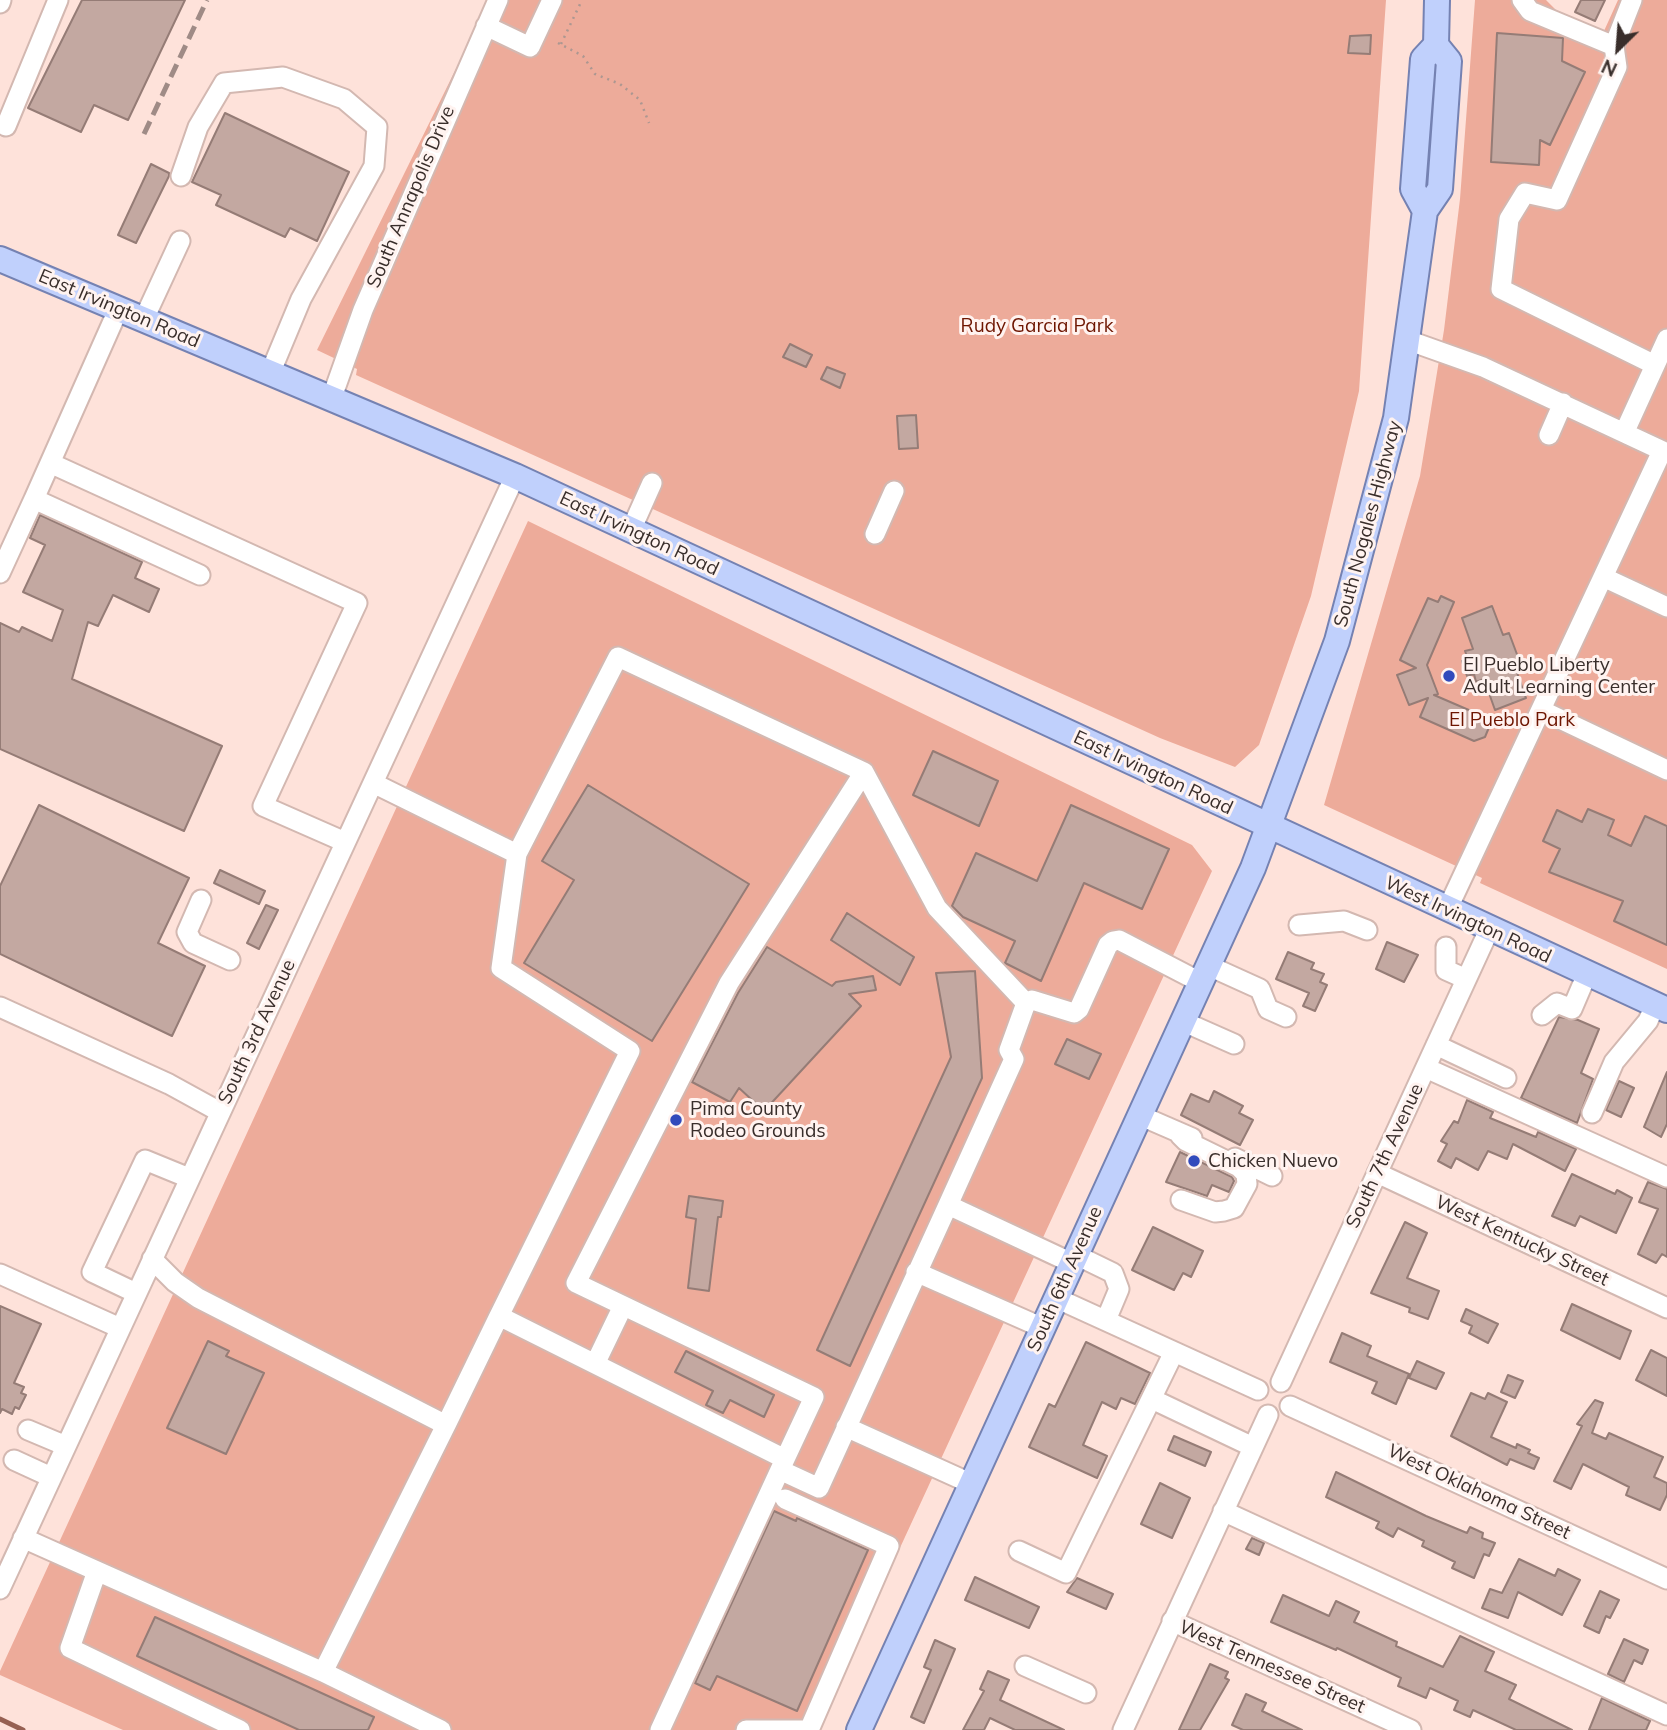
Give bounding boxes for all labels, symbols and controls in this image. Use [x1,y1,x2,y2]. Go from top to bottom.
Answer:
north arrow [1583,14,1653,84]
text: N [1598,54,1621,82]
street label: South Annapolis Drive [362,103,460,291]
street label: East Irvington Road [35,265,203,353]
park label: Rudy Garcia Park [961,315,1113,337]
street label: South Nogales Highway [1329,418,1407,630]
street label: East Irvington Road [556,487,722,581]
place label: El Pueblo Liberty Adult Learning Center [1463,654,1655,698]
marker: El Pueblo Liberty Adult Learning Center [1441,668,1457,684]
park label: El Pueblo Park [1449,709,1575,731]
street label: East Irvington Road [1070,726,1236,820]
street label: West Irvington Road [1381,871,1555,969]
street label: South 3rd Avenue [213,956,301,1108]
street label: South 7th Avenue [1342,1080,1428,1232]
place label: Pima County Rodeo Grounds [690,1098,826,1142]
marker: Pima County Rodeo Grounds [668,1112,684,1128]
place label: Chicken Nuevo [1208,1150,1338,1172]
marker: Chicken Nuevo [1186,1153,1202,1169]
street label: West Kentucky Street [1432,1191,1612,1291]
street label: South 6th Avenue [1023,1203,1107,1355]
street label: West Oklahoma Street [1384,1440,1574,1544]
street label: West Tennessee Street [1175,1616,1369,1718]

